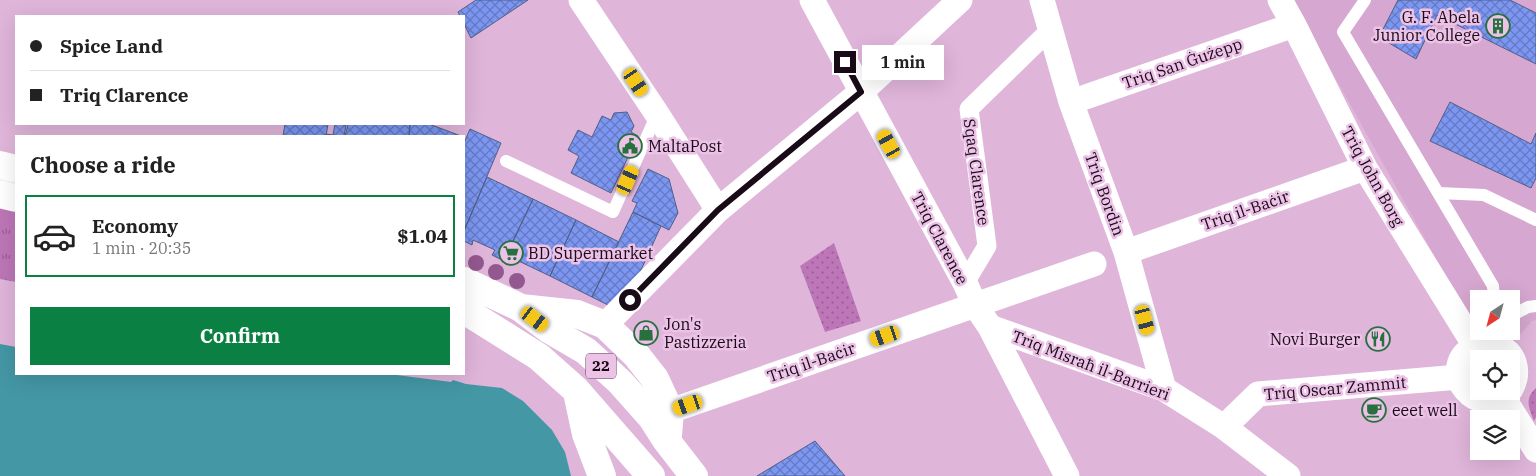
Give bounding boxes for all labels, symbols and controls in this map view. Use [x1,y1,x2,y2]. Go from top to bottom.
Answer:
place label: G. F. Abela Junior College [1373,7,1480,45]
building icon: G. F. Abela Junior College [1485,13,1511,39]
street label: Triq San Ġużepp [1120,33,1245,93]
text: Spice Land [60,34,163,58]
callout: 1 min [862,44,945,80]
route end [834,51,856,73]
text: 1 min [881,52,925,72]
car [621,65,650,99]
text: Triq Clarence [60,83,189,107]
street label: Sqaq Clarence [960,117,994,227]
street label: Triq John Borg [1337,123,1409,230]
car [875,127,902,161]
public building icon: MaltaPost [617,133,643,159]
place label: MaltaPost [648,136,722,156]
street label: Triq Bordin [1081,149,1129,239]
text: Choose a ride [30,150,176,179]
car [615,163,640,197]
street label: Triq il-Baċir [1198,186,1292,234]
street label: Triq Clarence [907,188,973,288]
icon: car [32,214,77,259]
text: Economy [92,214,178,238]
text: $1.04 [397,224,448,248]
text: 1 min · 20:35 [92,238,191,258]
supermarket icon: BD Supermarket [498,240,524,266]
place label: BD Supermarket [528,243,653,263]
route start [619,289,641,311]
north arrow [1470,290,1520,340]
map controls [1470,290,1520,460]
car [518,304,551,334]
car [1133,304,1156,336]
button: Confirm [30,307,450,365]
place label: Jon's Pastizzeria [664,314,747,352]
shop icon: Jon's Pastizzeria [633,320,659,346]
car [868,324,901,348]
street label: Triq Misraħ il-Barrieri [1009,326,1173,404]
restaurant icon: Novi Burger [1365,326,1391,352]
place label: Novi Burger [1270,329,1360,349]
street label: Triq il-Baċir [764,338,858,386]
button: locate [1470,350,1520,400]
road number: 22 [586,354,616,378]
street label: Triq Oscar Zammit [1263,372,1407,404]
car [671,393,704,417]
cafe icon: eeet well [1361,397,1387,423]
place label: eeet well [1392,400,1458,420]
button: layers [1470,410,1520,460]

